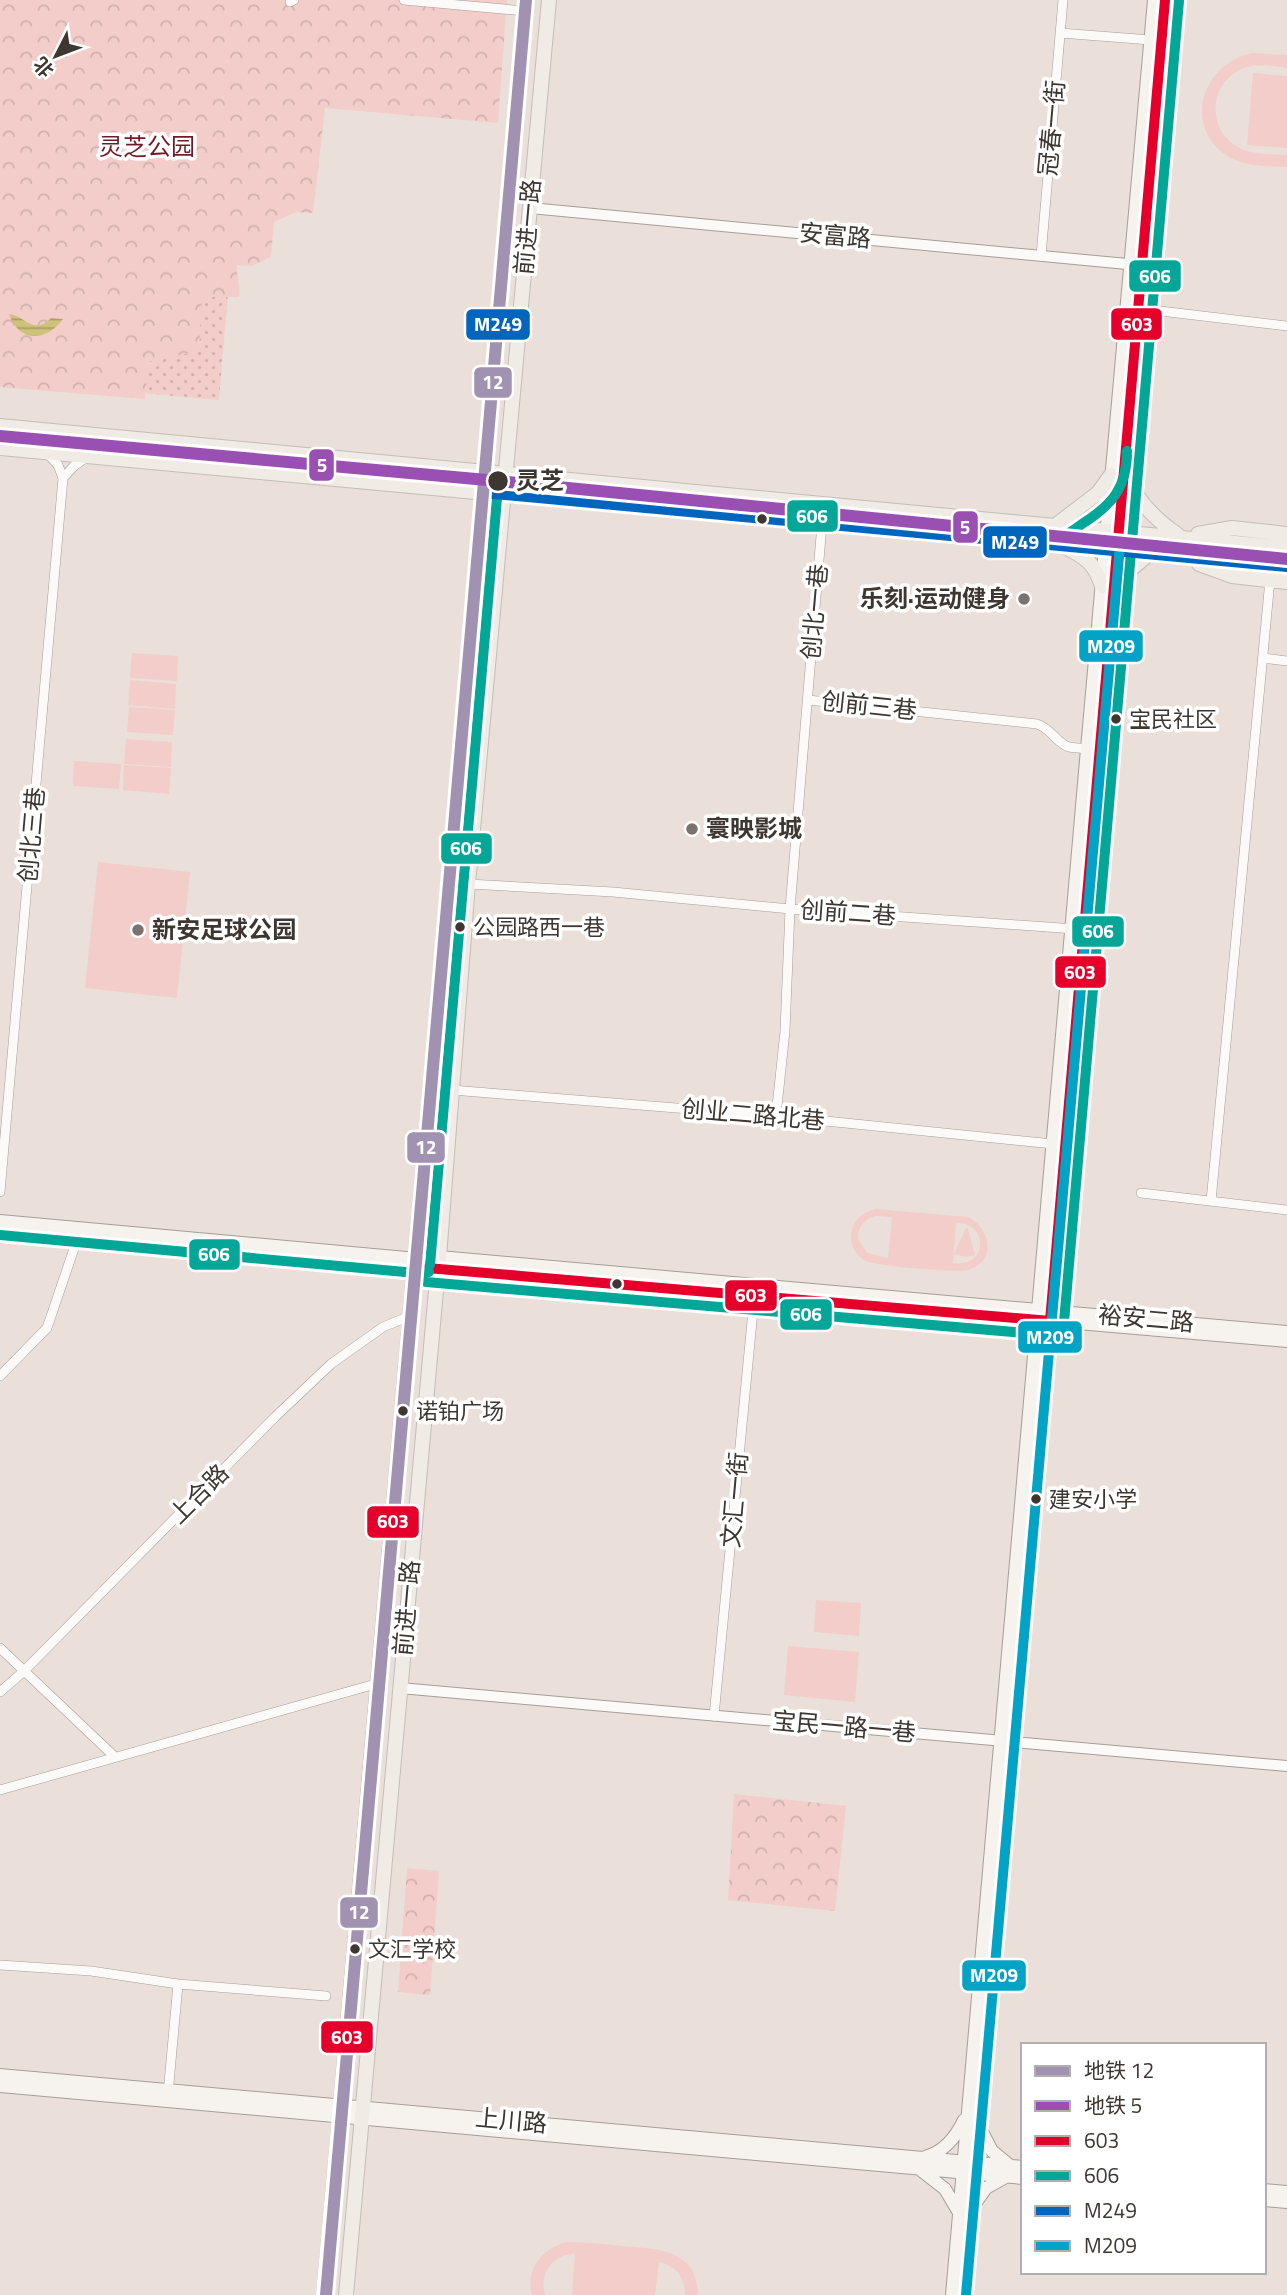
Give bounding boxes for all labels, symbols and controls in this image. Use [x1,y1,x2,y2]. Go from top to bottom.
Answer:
north arrow [21,21,91,91]
text: 北 [26,51,60,84]
street label: 冠春一街 [1029,79,1073,177]
park label: 灵芝公园 [99,128,195,164]
street label: 前进一路 [505,178,549,276]
street label: 安富路 [798,214,873,256]
line badge: 606 [1128,259,1182,293]
text: 606 [1139,261,1171,290]
line badge: 603 [1110,307,1163,341]
line badge: M249 [465,308,531,341]
text: M249 [474,309,522,338]
text: 603 [1121,309,1153,338]
line badge: 12 [473,366,513,399]
text: 12 [482,367,504,396]
line badge: 5 [308,448,335,482]
text: 5 [317,450,327,479]
place label: 灵芝 [516,462,564,498]
marker: 灵芝 [486,469,510,493]
line badge: 606 [786,499,839,533]
text: 606 [796,501,828,530]
line badge: 5 [952,510,979,544]
unlabelled marker [755,512,769,526]
text: 5 [960,512,970,541]
line badge: M249 [982,525,1048,559]
text: M249 [991,527,1039,556]
street label: 创北一巷 [792,563,836,661]
place label: 乐刻·运动健身 [860,580,1010,616]
marker: 乐刻·运动健身 [1016,591,1032,607]
line badge: M209 [1078,629,1144,663]
text: M209 [1087,631,1135,660]
street label: 创前三巷 [819,682,919,728]
place label: 宝民社区 [1129,702,1217,736]
marker: 宝民社区 [1109,712,1123,726]
street label: 创北三巷 [9,786,53,884]
place label: 寰映影城 [706,810,802,846]
marker: 寰映影城 [684,821,700,837]
line badge: 606 [440,832,493,865]
text: 606 [450,833,482,862]
street label: 创前二巷 [799,891,897,933]
place label: 公园路西一巷 [473,910,605,944]
place label: 新安足球公园 [152,911,296,947]
line badge: 606 [1071,915,1125,948]
text: 606 [1082,916,1114,945]
marker: 公园路西一巷 [453,920,467,934]
marker: 新安足球公园 [130,922,146,938]
line badge: 603 [1054,955,1107,989]
text: 603 [1064,957,1096,986]
street label: 创业二路北巷 [680,1090,826,1138]
line badge: 12 [406,1131,446,1164]
text: 12 [415,1132,437,1161]
line badge: 606 [188,1238,241,1271]
text: 606 [198,1239,230,1268]
unlabelled marker [610,1277,624,1291]
line badge: 603 [724,1279,778,1312]
text: 603 [735,1280,767,1309]
street label: 裕安二路 [1097,1296,1195,1340]
line badge: 606 [779,1298,833,1331]
text: 606 [790,1299,822,1328]
line badge: M209 [1017,1320,1083,1354]
text: M209 [1026,1322,1074,1351]
place label: 诺铂广场 [416,1394,504,1428]
marker: 诺铂广场 [396,1404,410,1418]
street label: 文汇一街 [712,1451,756,1549]
street label: 上合路 [160,1455,236,1531]
place label: 建安小学 [1049,1482,1137,1516]
marker: 建安小学 [1029,1492,1043,1506]
line badge: 603 [366,1505,420,1539]
text: 603 [377,1506,409,1535]
street label: 前进一路 [384,1559,428,1657]
street label: 宝民一路一巷 [771,1702,917,1750]
line badge: 12 [339,1896,379,1929]
text: 12 [348,1897,370,1926]
place label: 文汇学校 [368,1932,456,1966]
marker: 文汇学校 [348,1942,362,1956]
line badge: M209 [961,1959,1027,1992]
text: M209 [970,1960,1018,1989]
line badge: 603 [320,2020,374,2054]
text: 603 [331,2022,363,2051]
legend [1021,2043,1266,2274]
text: 地铁 12 [1084,2054,1154,2086]
text: 地铁 5 [1084,2089,1142,2121]
street label: 上川路 [474,2099,549,2141]
text: 603 [1084,2124,1119,2156]
text: 606 [1084,2159,1119,2191]
text: M249 [1084,2194,1137,2226]
text: M209 [1084,2229,1137,2261]

